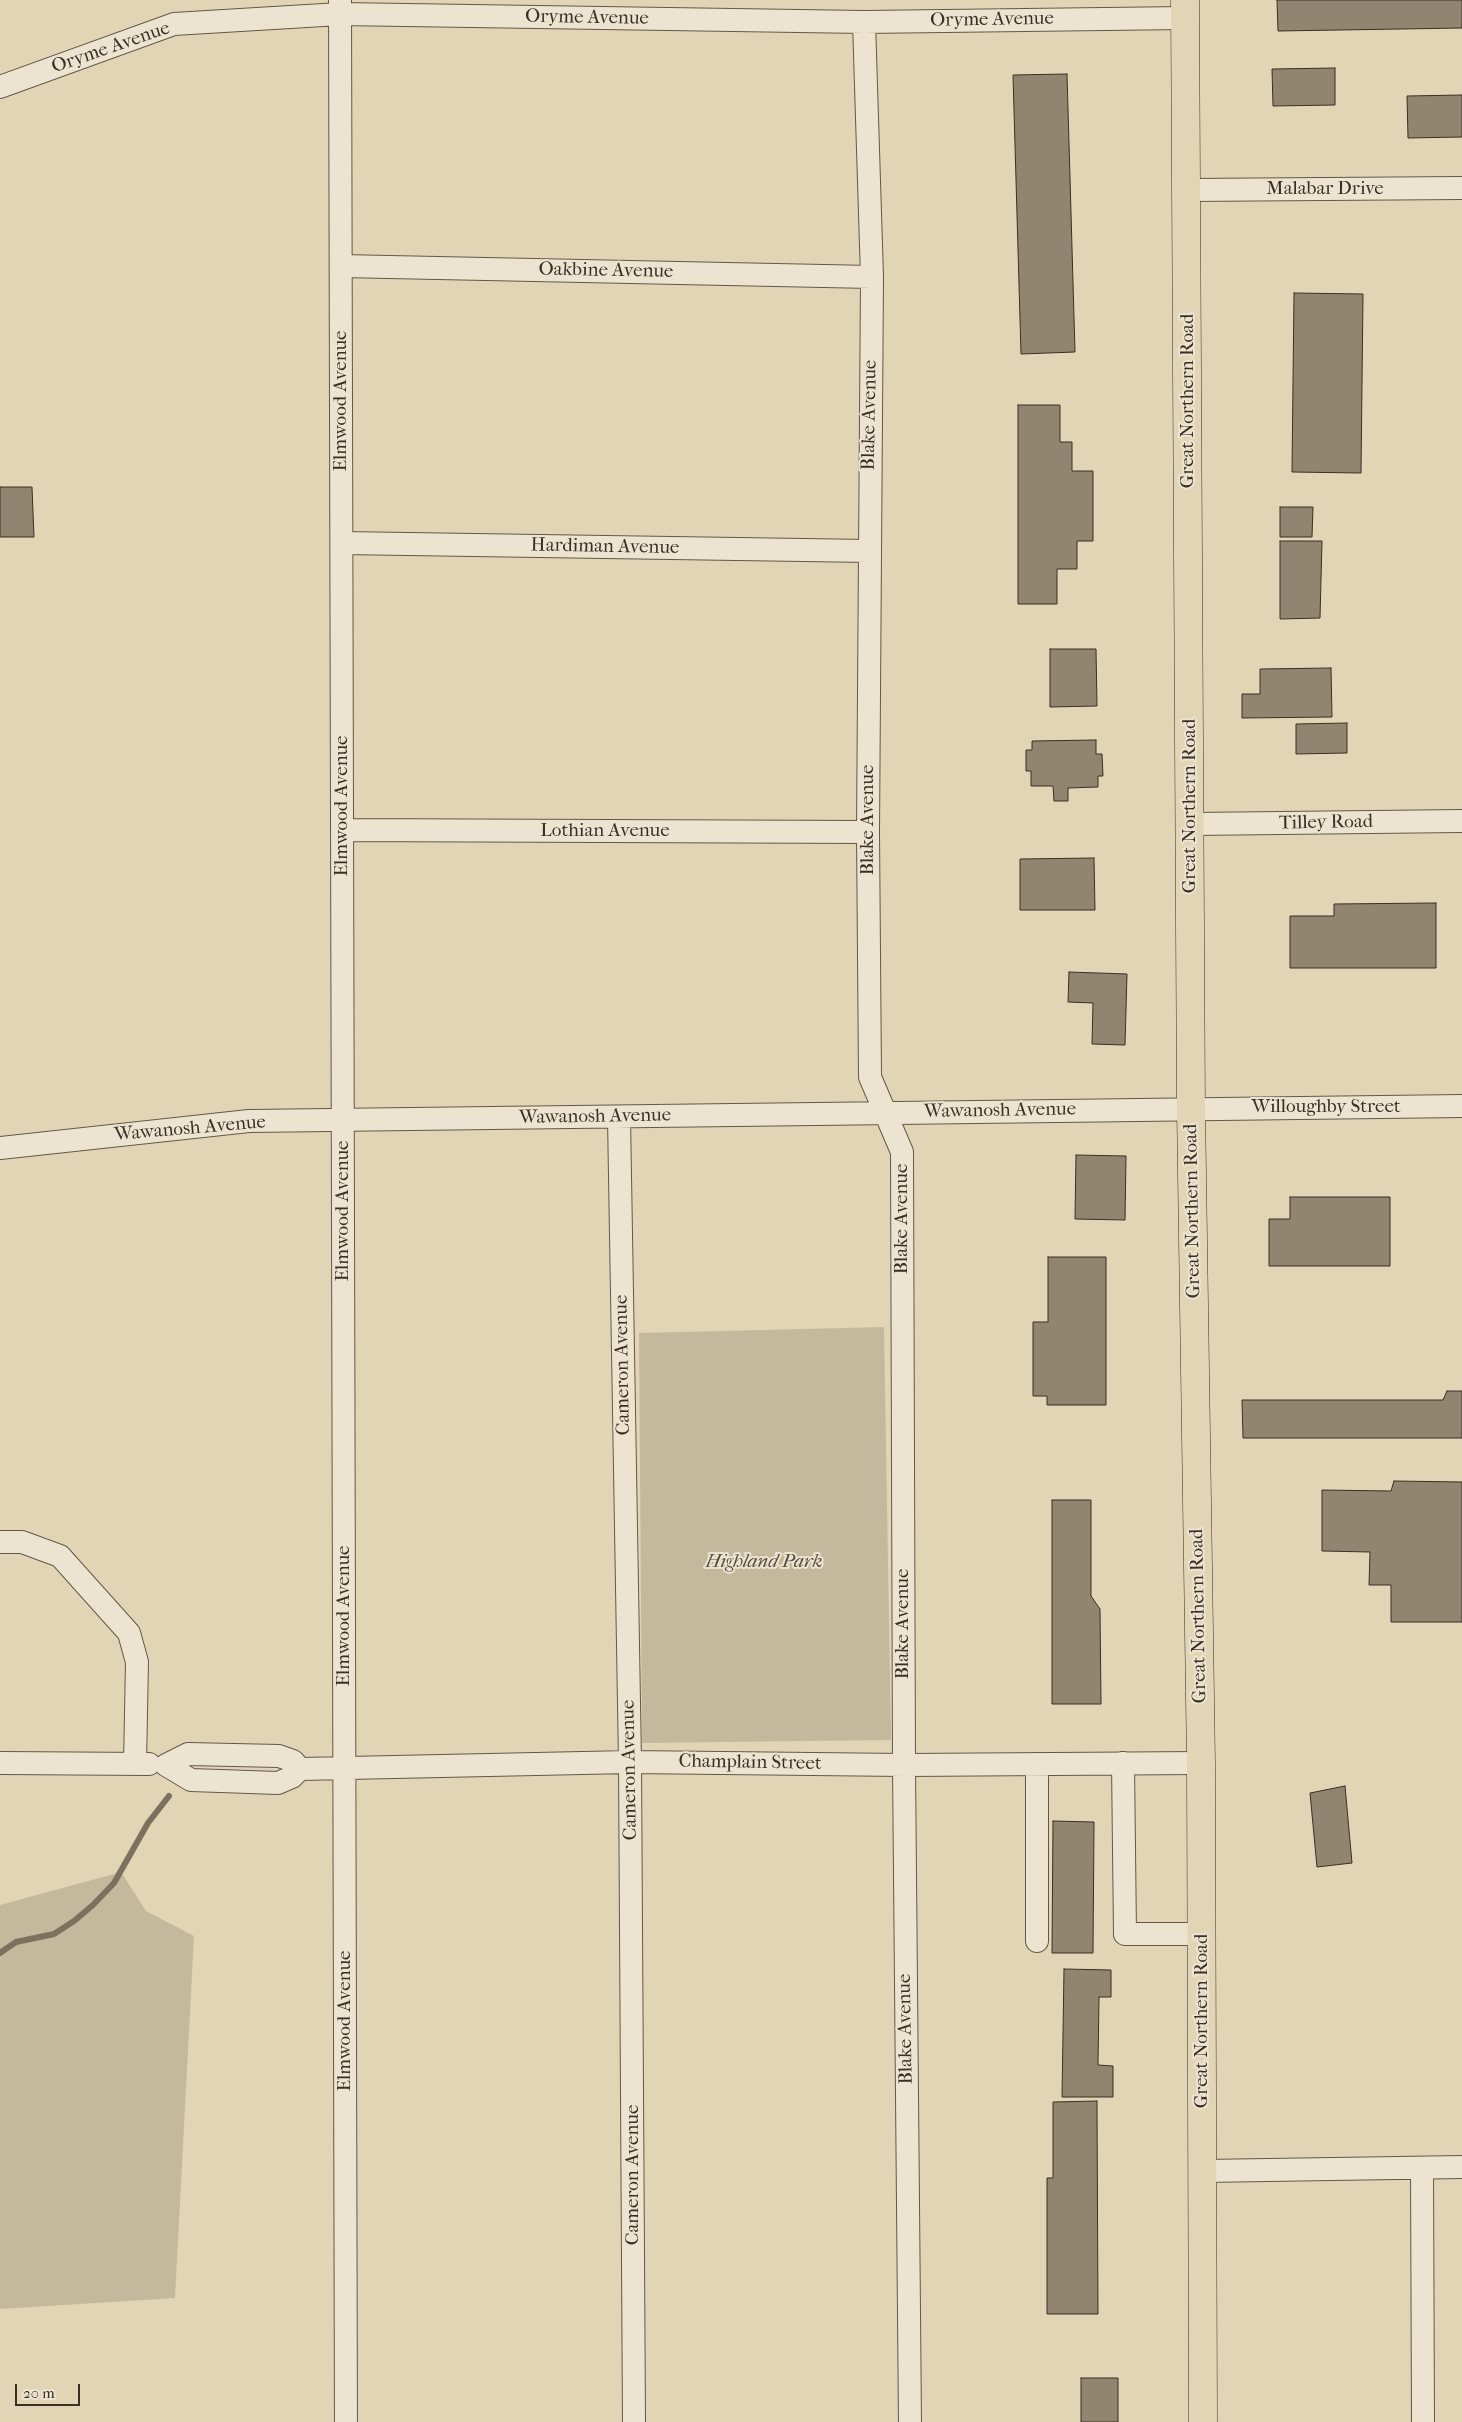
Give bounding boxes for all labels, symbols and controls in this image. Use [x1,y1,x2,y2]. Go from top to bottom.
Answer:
street label: Oryme Avenue [525,6,649,30]
street label: Oryme Avenue [930,8,1054,32]
street label: Oryme Avenue [49,17,173,79]
street label: Malabar Drive [1266,178,1384,200]
street label: Oakbine Avenue [538,258,674,284]
street label: Great Northern Road [1177,314,1199,488]
street label: Elmwood Avenue [330,330,352,472]
street label: Blake Avenue [858,359,882,471]
street label: Hardiman Avenue [530,534,680,560]
street label: Great Northern Road [1179,719,1201,893]
street label: Elmwood Avenue [331,735,353,877]
street label: Blake Avenue [857,765,879,875]
street label: Tilley Road [1279,811,1373,835]
street label: Lothian Avenue [540,820,670,842]
street label: Willoughby Street [1251,1096,1401,1118]
street label: Wawanosh Avenue [924,1098,1076,1124]
street label: Wawanosh Avenue [519,1104,671,1130]
street label: Wawanosh Avenue [113,1111,267,1147]
street label: Great Northern Road [1180,1124,1206,1298]
street label: Elmwood Avenue [332,1140,354,1282]
street label: Blake Avenue [891,1164,913,1274]
street label: Cameron Avenue [610,1295,636,1435]
street label: Great Northern Road [1186,1529,1212,1703]
street label: Elmwood Avenue [333,1545,355,1687]
park label: Highland Park [706,1551,822,1573]
street label: Blake Avenue [892,1569,914,1679]
street label: Cameron Avenue [617,1700,643,1840]
street label: Champlain Street [678,1750,822,1776]
street label: Great Northern Road [1191,1934,1213,2108]
street label: Elmwood Avenue [334,1950,356,2092]
street label: Blake Avenue [894,1973,918,2085]
street label: Cameron Avenue [622,2105,644,2245]
scale bar [18,2374,82,2406]
text: 20 m [23,2384,55,2402]

